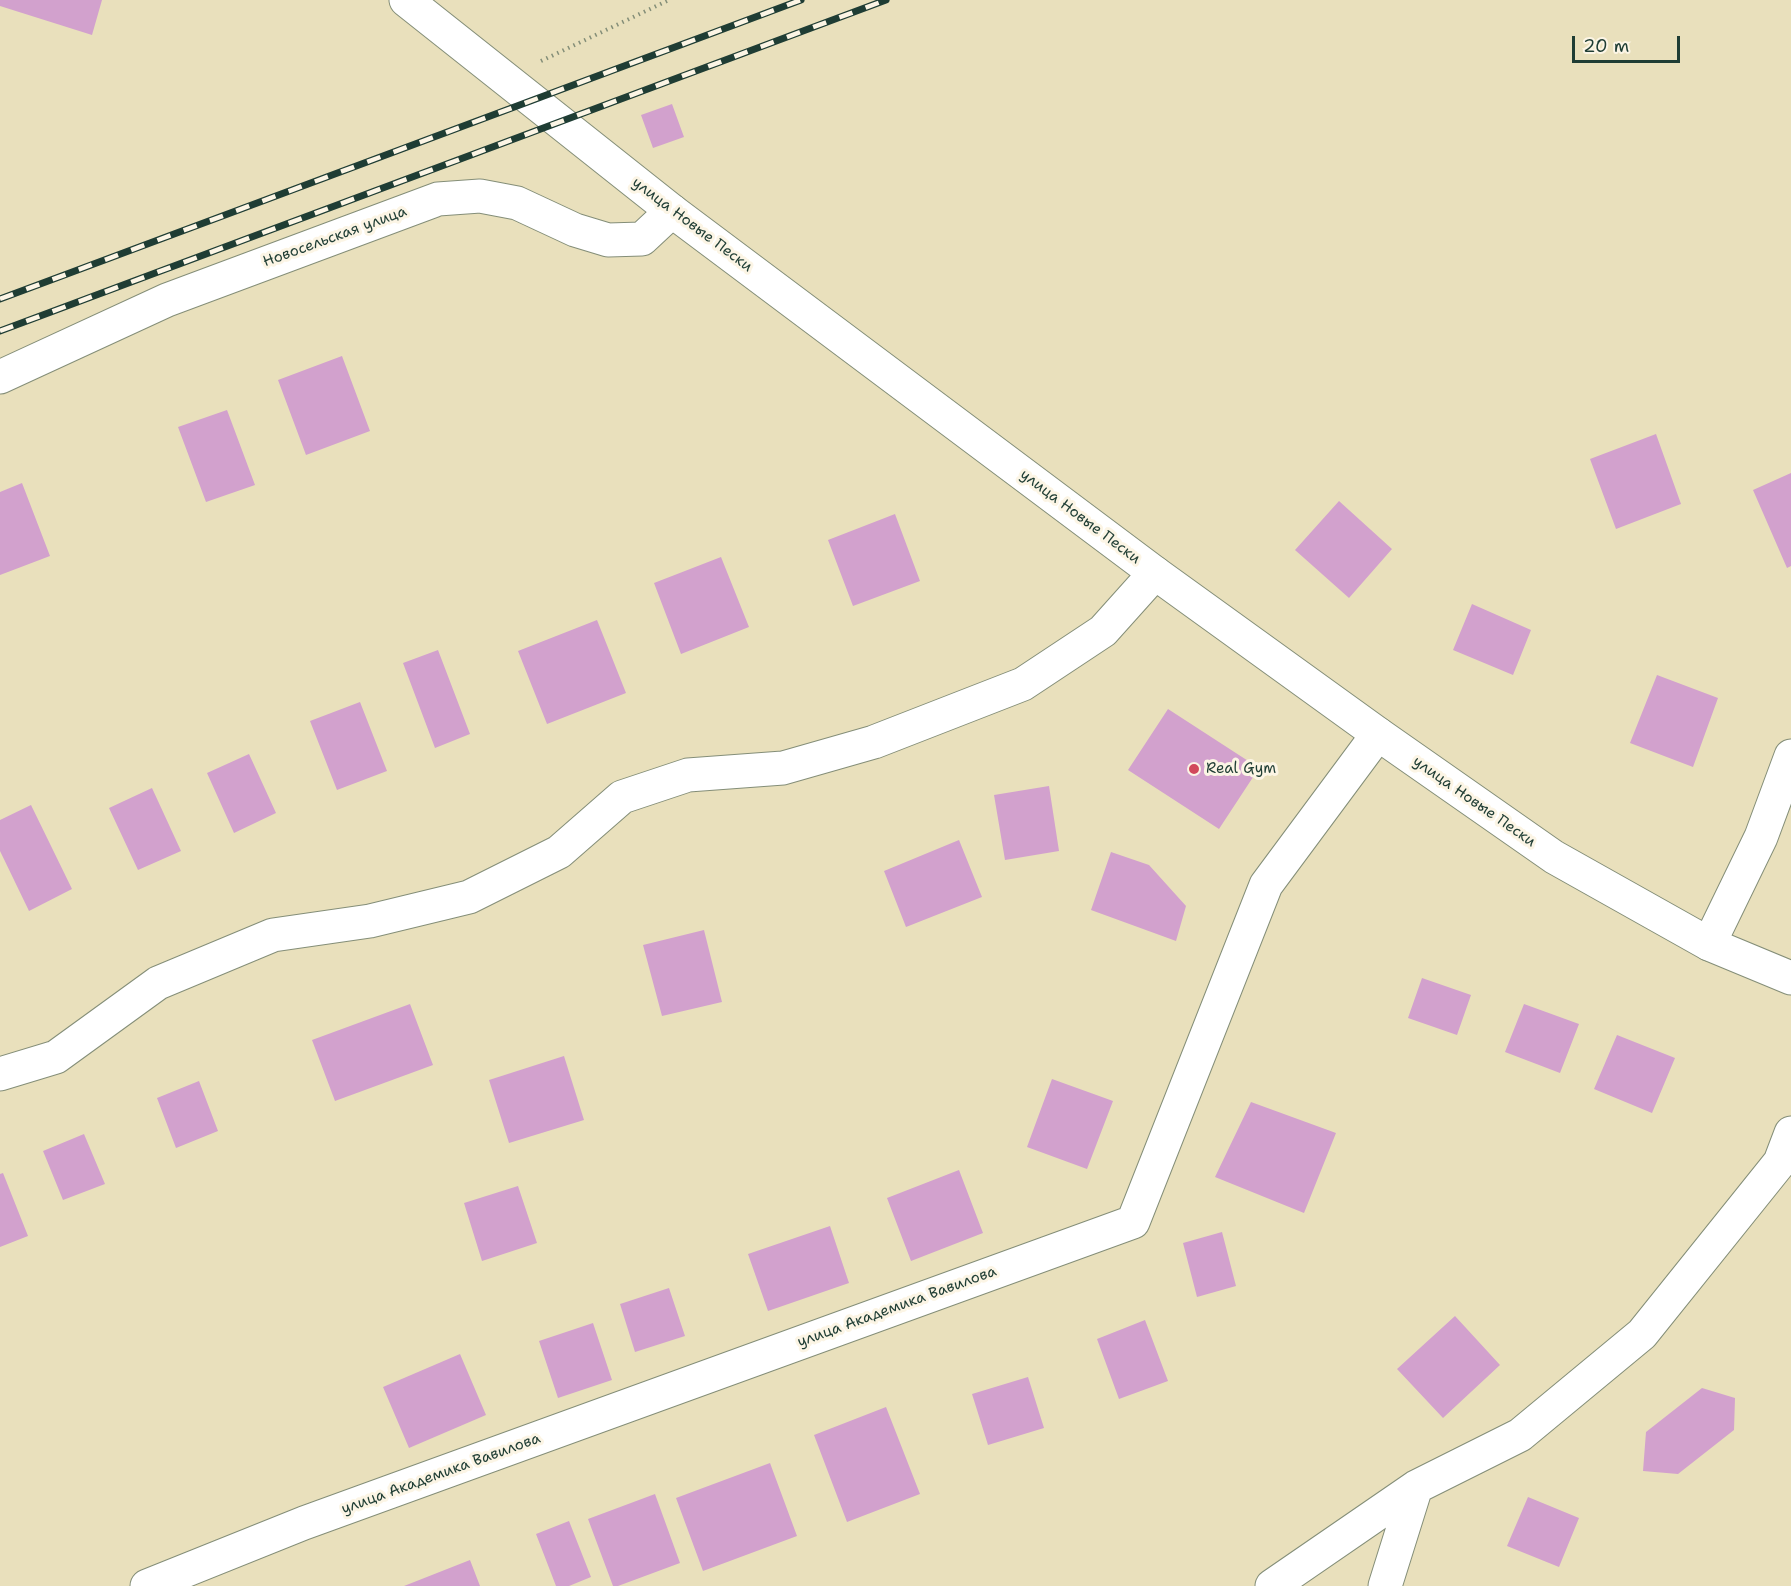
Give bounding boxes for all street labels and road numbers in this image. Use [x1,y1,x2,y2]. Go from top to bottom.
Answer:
street label: улица Новые Пески [628,174,756,276]
street label: Новосельская улица [261,203,409,271]
street label: улица Новые Пески [1016,466,1144,568]
street label: улица Новые Пески [1409,753,1539,851]
street label: улица Академика Вавилова [795,1263,999,1351]
street label: улица Академика Вавилова [339,1430,543,1518]

